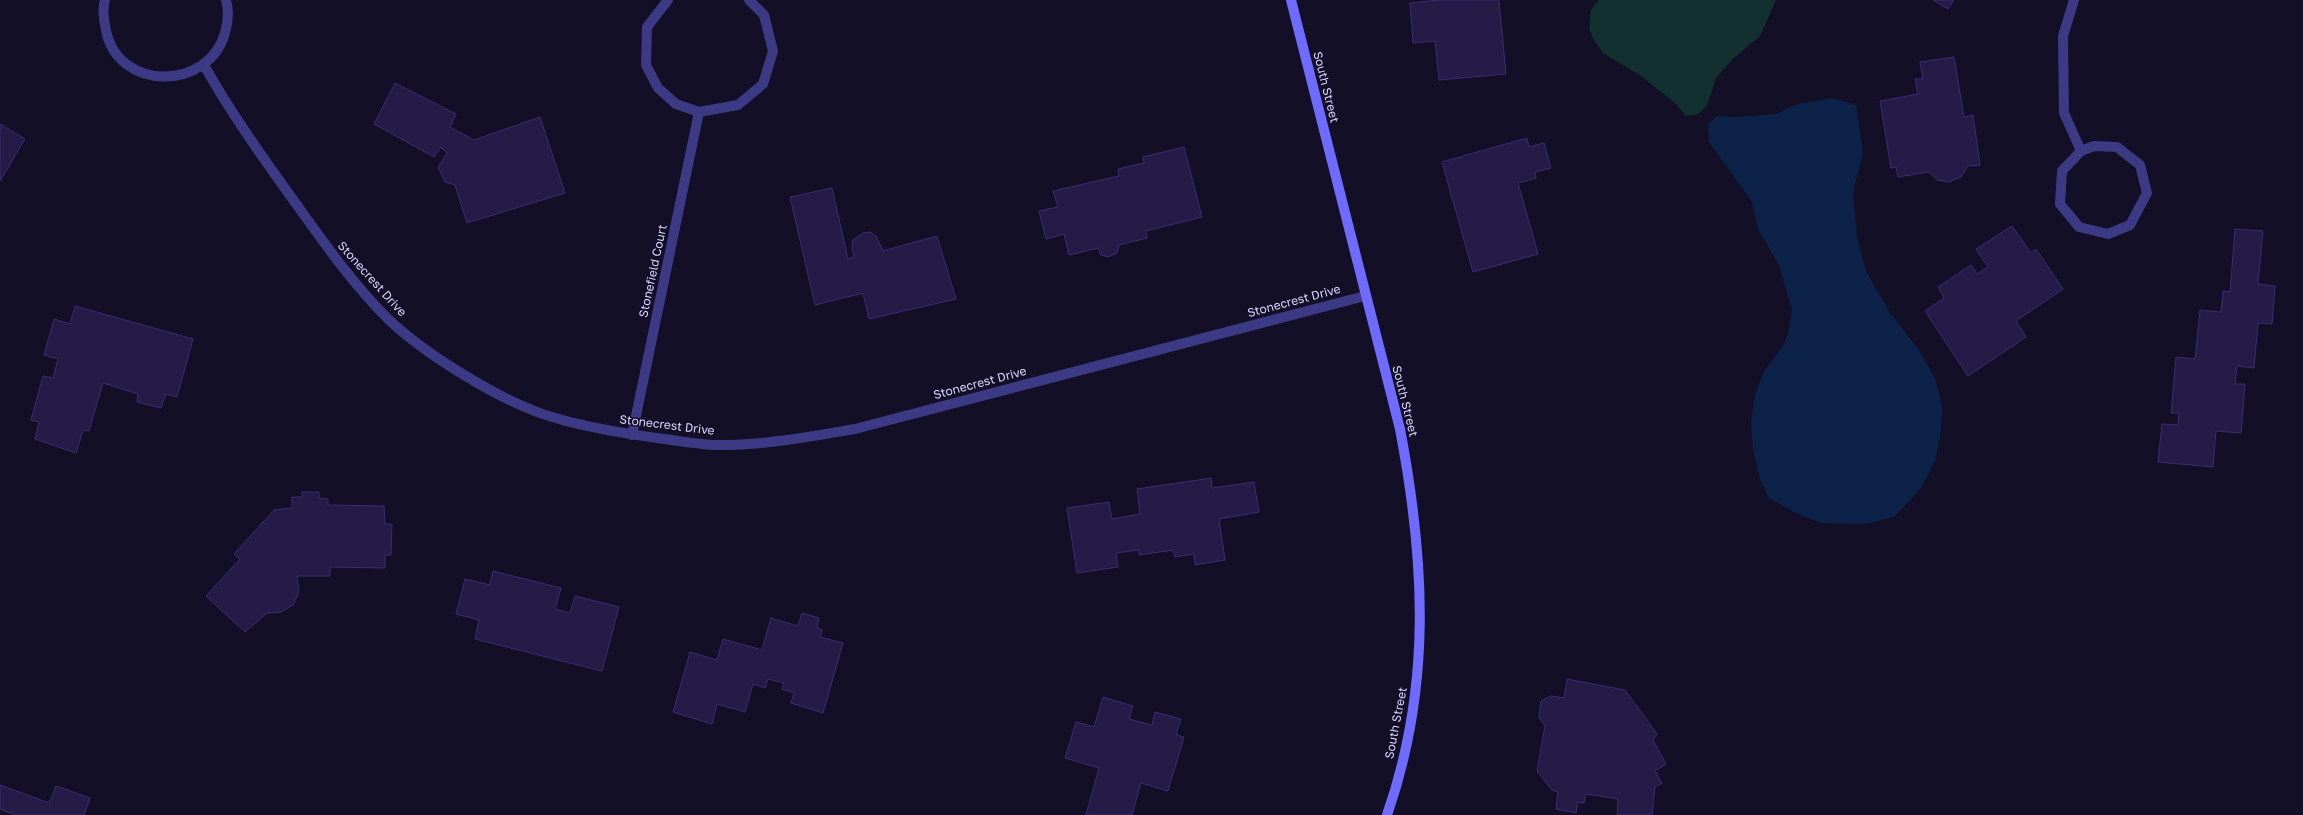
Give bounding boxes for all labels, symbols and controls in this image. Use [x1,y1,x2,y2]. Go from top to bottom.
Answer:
street label: South Street [1310,50,1343,124]
street label: Stonefield Court [635,223,670,319]
street label: Stonecrest Drive [335,238,410,319]
street label: Stonecrest Drive [1246,281,1342,320]
street label: Stonecrest Drive [932,363,1028,402]
street label: South Street [1389,364,1422,438]
street label: Stonecrest Drive [619,411,716,438]
street label: South Street [1381,686,1410,760]

